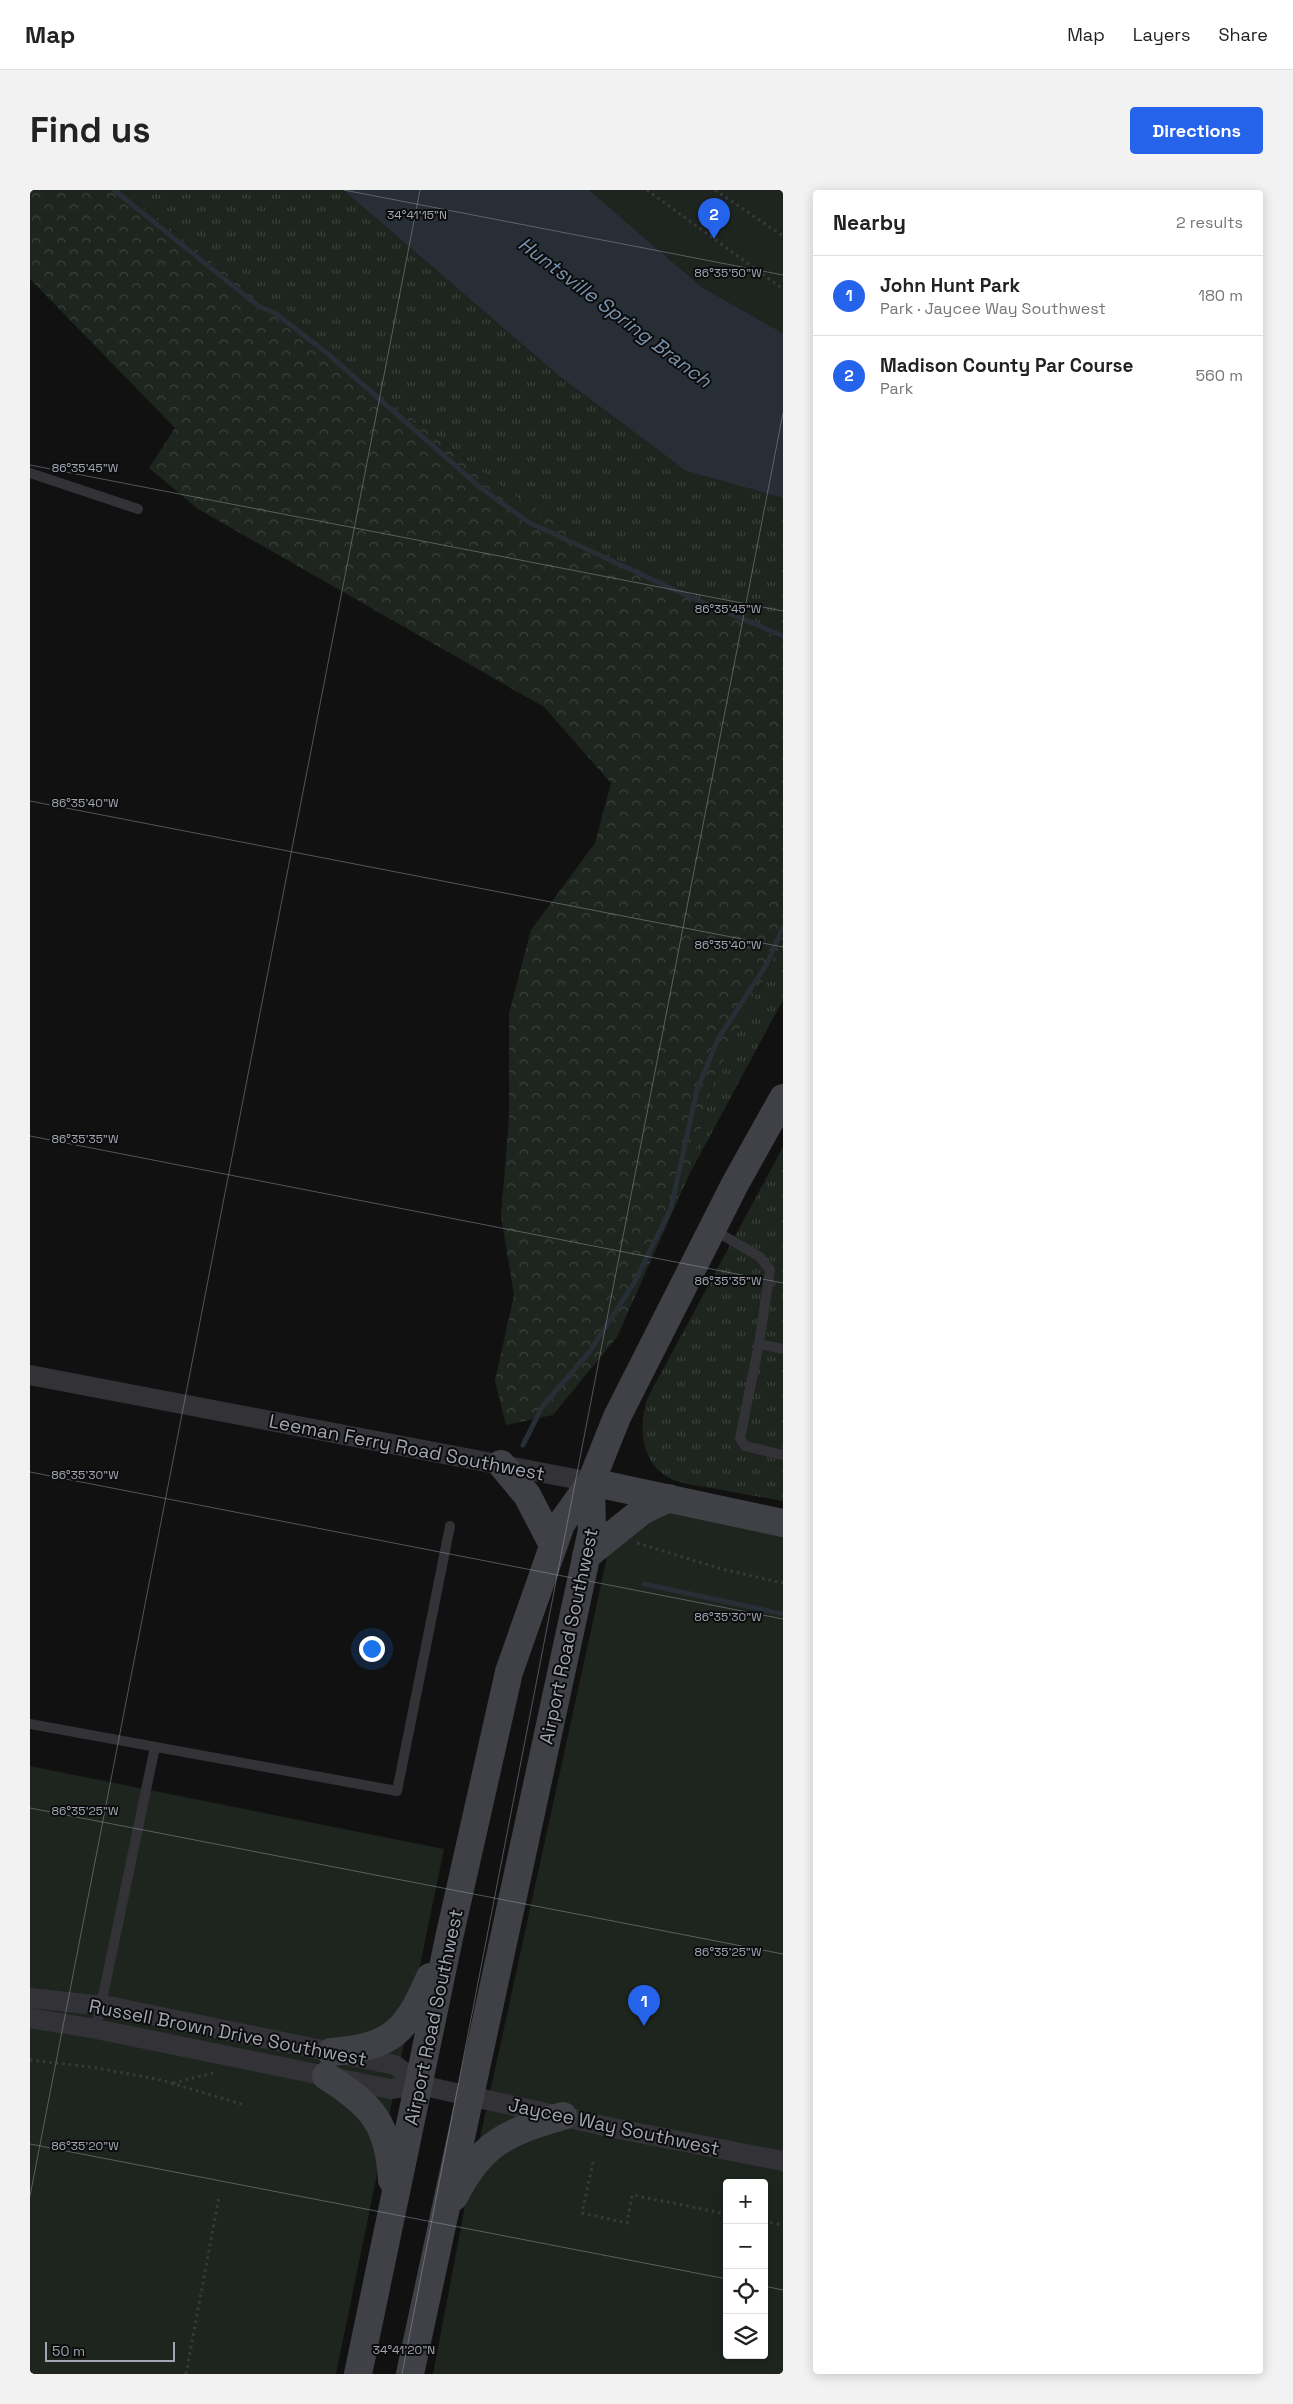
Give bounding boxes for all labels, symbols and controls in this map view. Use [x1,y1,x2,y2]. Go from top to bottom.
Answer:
text: Map [25,19,75,50]
text: Map [1067,23,1105,46]
text: Layers [1133,23,1190,46]
text: Share [1218,23,1268,46]
button: Directions [1130,107,1263,154]
text: Find us [30,108,151,152]
pin: 2 [698,198,730,239]
text: 34°41'15"N [387,207,447,223]
text: Nearby [833,209,906,236]
text: 2 results [1176,212,1243,233]
water label: Huntsville Spring Branch [513,231,717,394]
text: 86°35'50"W [694,265,762,281]
text: John Hunt Park [880,273,1020,298]
text: 1 [845,285,853,306]
text: 180 m [1198,285,1243,306]
text: Park · Jaycee Way Southwest [880,298,1106,319]
text: Madison County Par Course [880,353,1133,378]
text: 2 [844,365,854,386]
text: 560 m [1195,365,1243,386]
text: Park [880,378,913,399]
text: 86°35'45"W [52,460,119,476]
text: 86°35'45"W [695,601,762,617]
text: 86°35'40"W [51,795,119,811]
text: 86°35'40"W [694,937,762,953]
text: 86°35'35"W [52,1131,119,1147]
text: 86°35'35"W [695,1273,762,1289]
street label: Leeman Ferry Road Southwest [267,1408,547,1487]
text: 86°35'30"W [51,1467,119,1483]
street label: Airport Road Southwest [533,1526,604,1746]
text: 86°35'30"W [694,1609,762,1625]
your location [359,1636,385,1662]
text: 86°35'25"W [52,1803,119,1819]
street label: Airport Road Southwest [398,1907,469,2127]
text: 86°35'25"W [695,1944,762,1960]
pin: 1 [628,1985,660,2026]
street label: Russell Brown Drive Southwest [87,1993,369,2072]
street label: Jaycee Way Southwest [506,2092,722,2161]
text: 86°35'20"W [51,2138,119,2154]
map controls [723,2179,768,2359]
button: + [723,2179,768,2224]
button: − [723,2224,768,2269]
button: locate [723,2269,768,2314]
button: layers [723,2314,768,2359]
scale bar [45,2339,175,2362]
text: 50 m [52,2342,85,2360]
text: 34°41'20"N [373,2342,435,2358]

